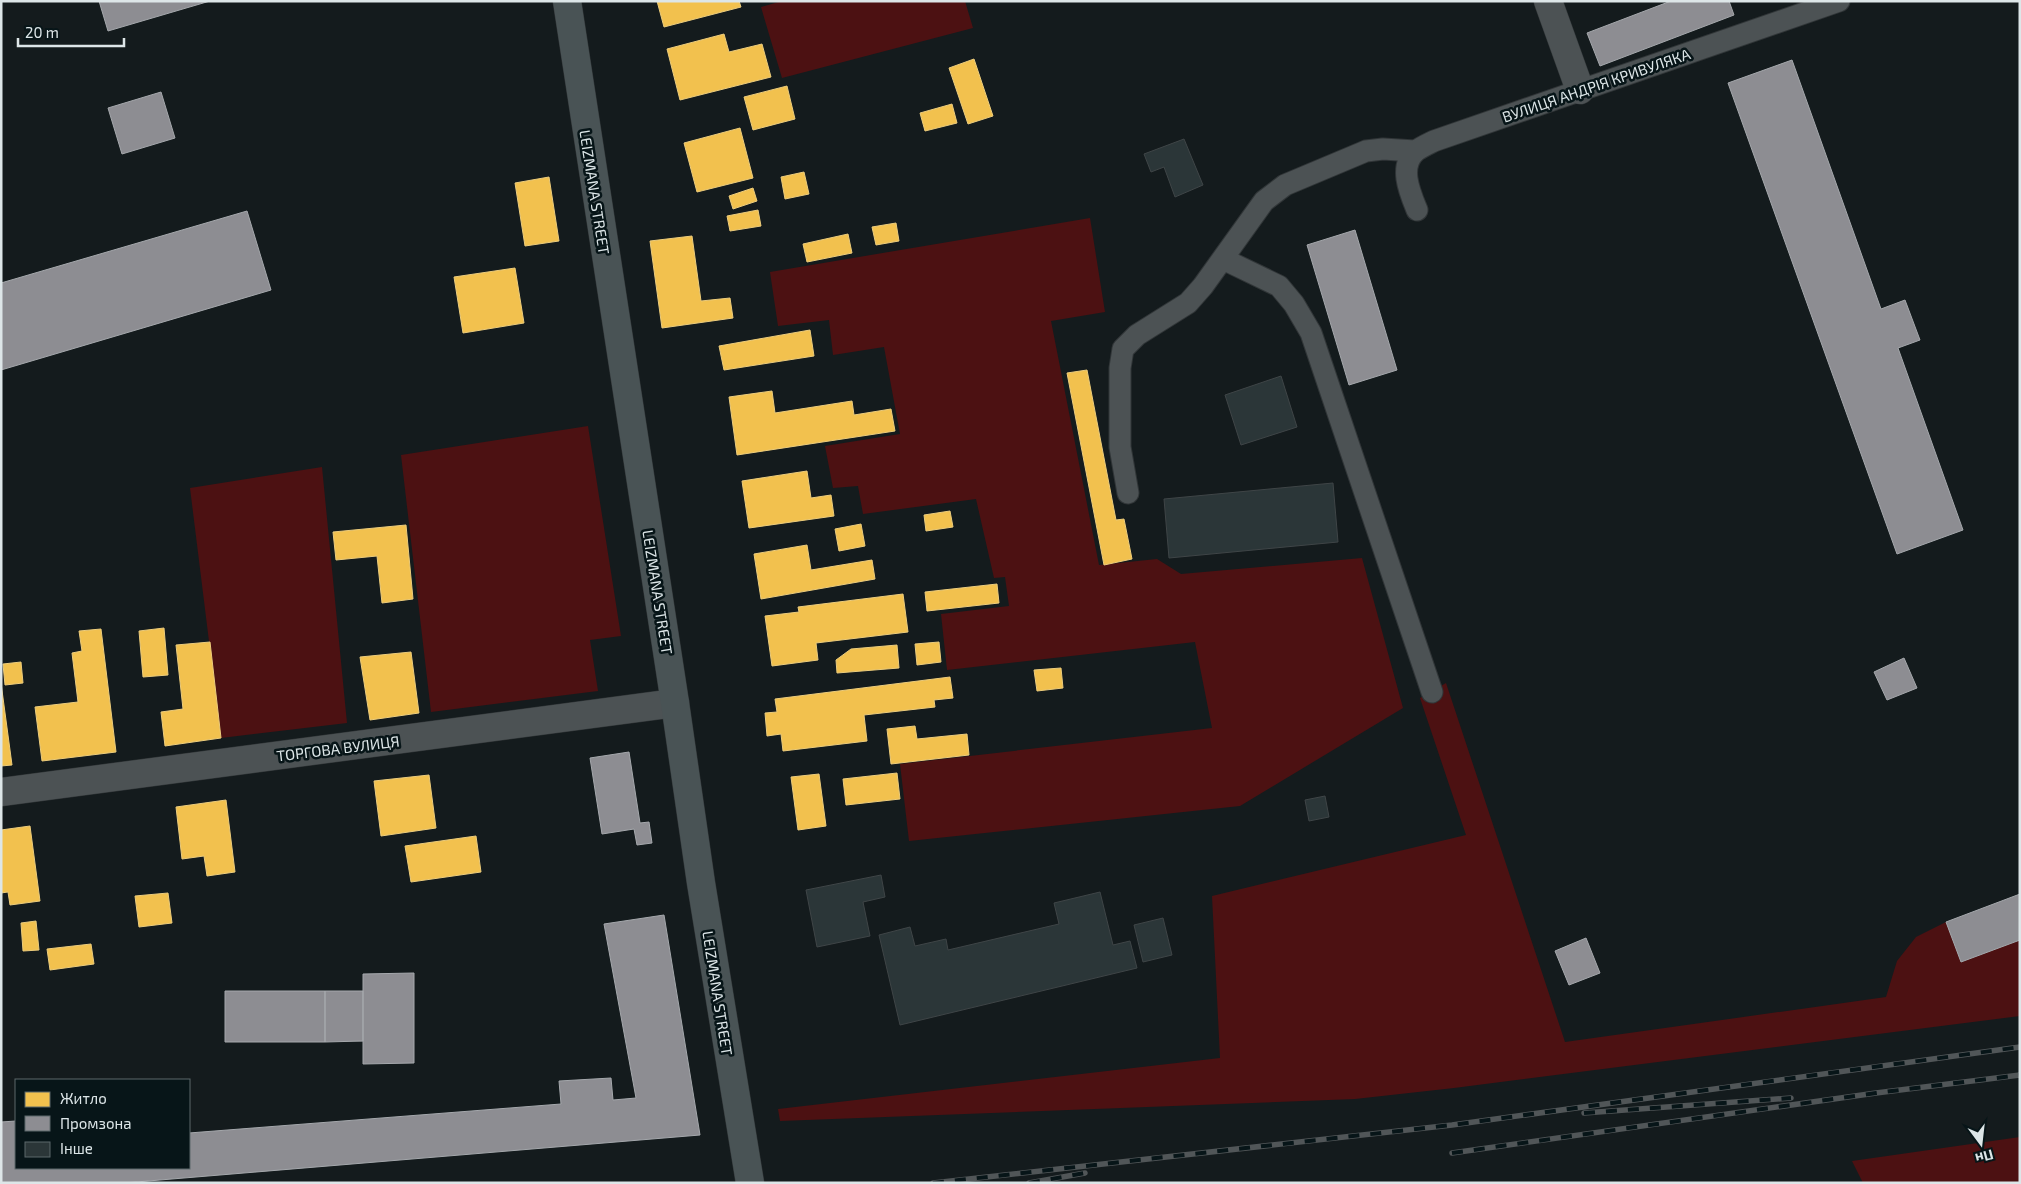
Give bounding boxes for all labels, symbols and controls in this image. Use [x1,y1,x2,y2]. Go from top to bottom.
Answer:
scale bar [18,15,124,47]
text: 20 m [25,23,59,41]
street label: ВУЛИЦЯ АНДРІЯ КРИВУЛЯКА [1500,44,1693,126]
street label: LEIZMANA STREET [576,128,614,256]
street label: LEIZMANA STREET [639,528,677,656]
street label: ТОРГОВА ВУЛИЦЯ [276,732,400,764]
street label: LEIZMANA STREET [699,929,737,1057]
legend [15,1079,190,1169]
text: Житло [60,1089,107,1107]
text: Промзона [60,1114,132,1132]
north arrow [1956,1119,2006,1169]
text: Інше [60,1139,93,1157]
text: Пн [1974,1146,1995,1168]

